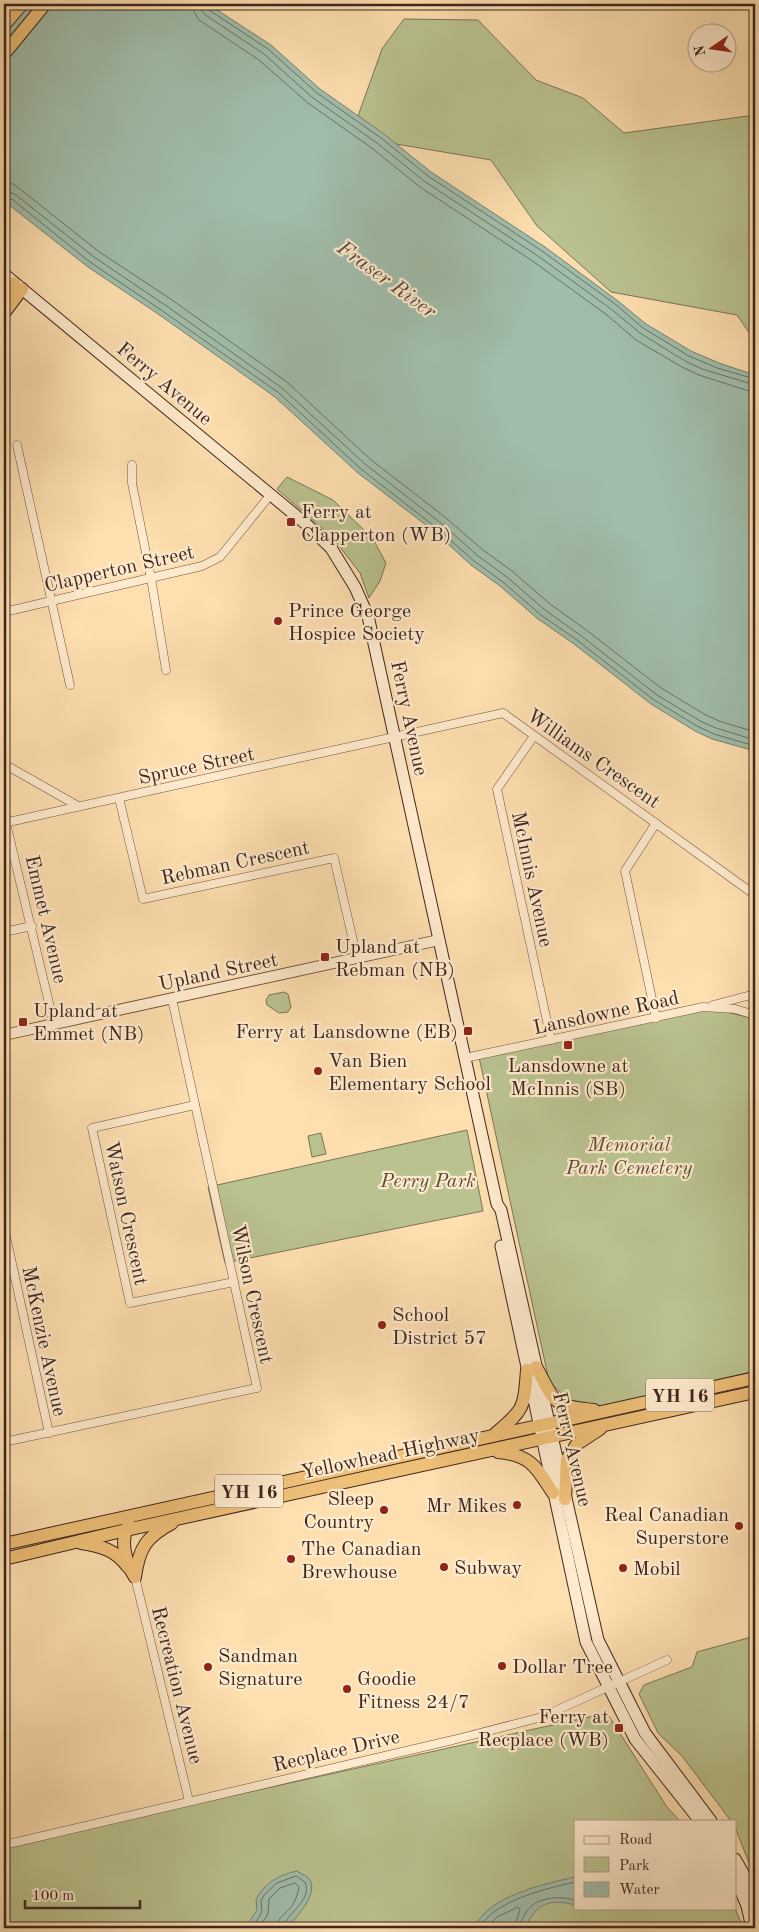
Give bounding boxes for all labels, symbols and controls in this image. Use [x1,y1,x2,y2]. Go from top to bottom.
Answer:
north arrow [686,22,736,72]
text: N [692,44,708,57]
water label: Fraser River [332,237,440,324]
street label: Ferry Avenue [112,339,215,430]
place label: Ferry at Clapperton (WB) [301,503,451,546]
marker: Ferry at Clapperton (WB) [285,516,297,528]
street label: Clapperton Street [43,543,196,597]
place label: Prince George Hospice Society [288,602,425,645]
marker: Prince George Hospice Society [272,615,284,627]
street label: Ferry Avenue [386,659,430,778]
street label: Williams Crescent [523,706,663,813]
street label: Spruce Street [137,745,256,789]
street label: McInnis Avenue [507,810,555,949]
street label: Rebman Crescent [159,838,311,889]
street label: Emmet Avenue [21,853,70,985]
place label: Upland at Rebman (NB) [335,938,455,981]
street label: Upland Street [157,951,280,995]
marker: Upland at Rebman (NB) [319,951,331,963]
street label: Lansdowne Road [532,989,681,1039]
place label: Upland at Emmet (NB) [33,1002,144,1045]
marker: Upland at Emmet (NB) [17,1016,29,1028]
place label: Ferry at Lansdowne (EB) [235,1023,458,1043]
marker: Ferry at Lansdowne (EB) [462,1025,474,1037]
marker: Lansdowne at McInnis (SB) [562,1039,574,1051]
place label: Van Bien Elementary School [328,1052,491,1095]
place label: Lansdowne at McInnis (SB) [508,1057,628,1100]
marker: Van Bien Elementary School [312,1065,324,1077]
park label: Memorial Park Cemetery [565,1136,693,1179]
street label: Watson Crescent [100,1140,150,1287]
park label: Perry Park [379,1172,476,1192]
street label: Wilson Crescent [227,1223,276,1366]
street label: McKenzie Avenue [17,1264,69,1418]
place label: School District 57 [392,1306,487,1349]
marker: School District 57 [376,1319,388,1331]
road number: YH 16 [646,1378,714,1412]
street label: Ferry Avenue [548,1390,594,1509]
street label: Yellowhead Highway [299,1426,482,1484]
road number: YH 16 [215,1474,283,1508]
place label: Sleep Country [303,1490,374,1533]
place label: Mr Mikes [426,1497,507,1517]
marker: Mr Mikes [511,1499,523,1511]
marker: Sleep Country [378,1504,390,1516]
place label: Real Canadian Superstore [604,1506,729,1549]
marker: Real Canadian Superstore [733,1520,745,1532]
place label: The Canadian Brewhouse [301,1540,422,1583]
marker: The Canadian Brewhouse [285,1553,297,1565]
place label: Subway [454,1559,522,1579]
place label: Mobil [633,1560,681,1580]
marker: Subway [438,1561,450,1573]
marker: Mobil [617,1562,629,1574]
street label: Recreation Avenue [147,1605,205,1766]
place label: Sandman Signature [218,1647,302,1690]
place label: Dollar Tree [512,1658,613,1678]
marker: Dollar Tree [496,1660,508,1672]
marker: Sandman Signature [202,1661,214,1673]
place label: Goodie Fitness 24/7 [357,1670,470,1713]
marker: Goodie Fitness 24/7 [341,1683,353,1695]
place label: Ferry at Recplace (WB) [478,1708,609,1751]
marker: Ferry at Recplace (WB) [613,1722,625,1734]
street label: Recplace Drive [271,1728,402,1776]
legend [574,1820,736,1910]
text: Road [619,1833,653,1848]
text: Park [619,1859,650,1874]
scale bar [25,1877,140,1909]
text: Water [619,1883,660,1898]
text: 100 m [32,1889,74,1904]

